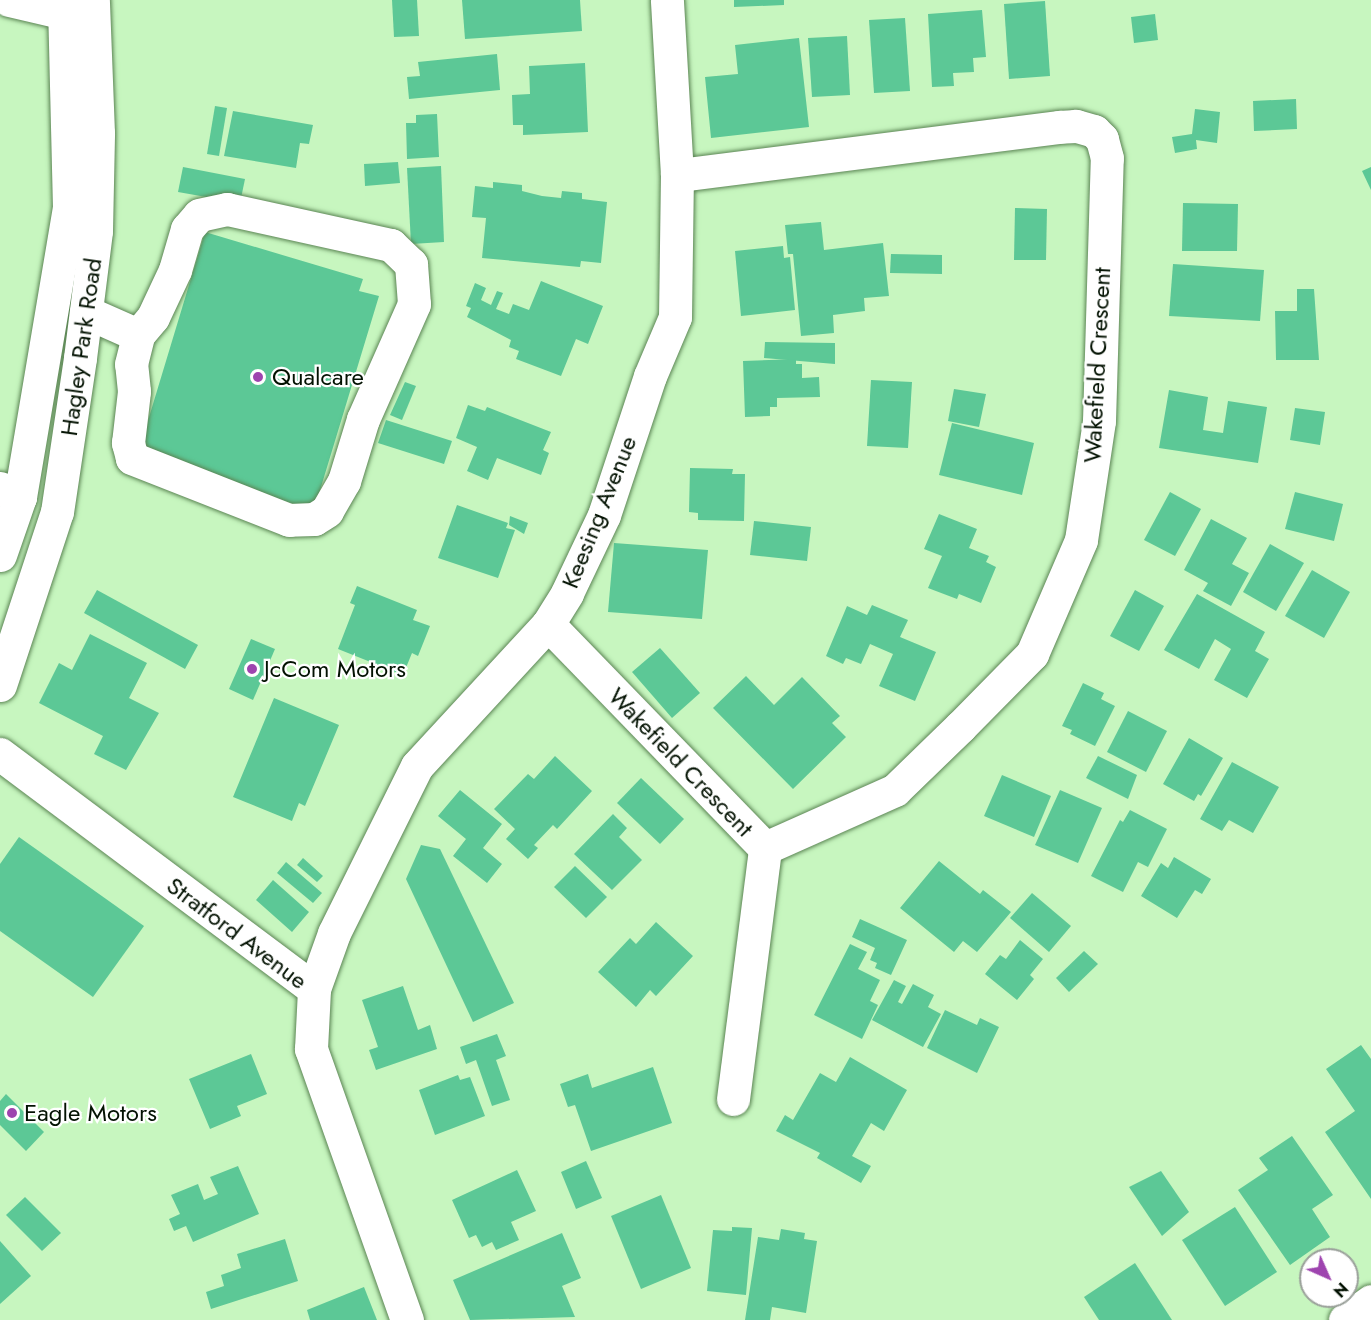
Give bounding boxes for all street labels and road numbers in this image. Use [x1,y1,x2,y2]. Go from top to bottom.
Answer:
street label: Hagley Park Road [54,256,108,438]
street label: Wakefield Crescent [1077,266,1117,464]
street label: Keesing Avenue [555,432,643,592]
street label: Wakefield Crescent [603,682,759,842]
street label: Stratford Avenue [161,871,313,995]

